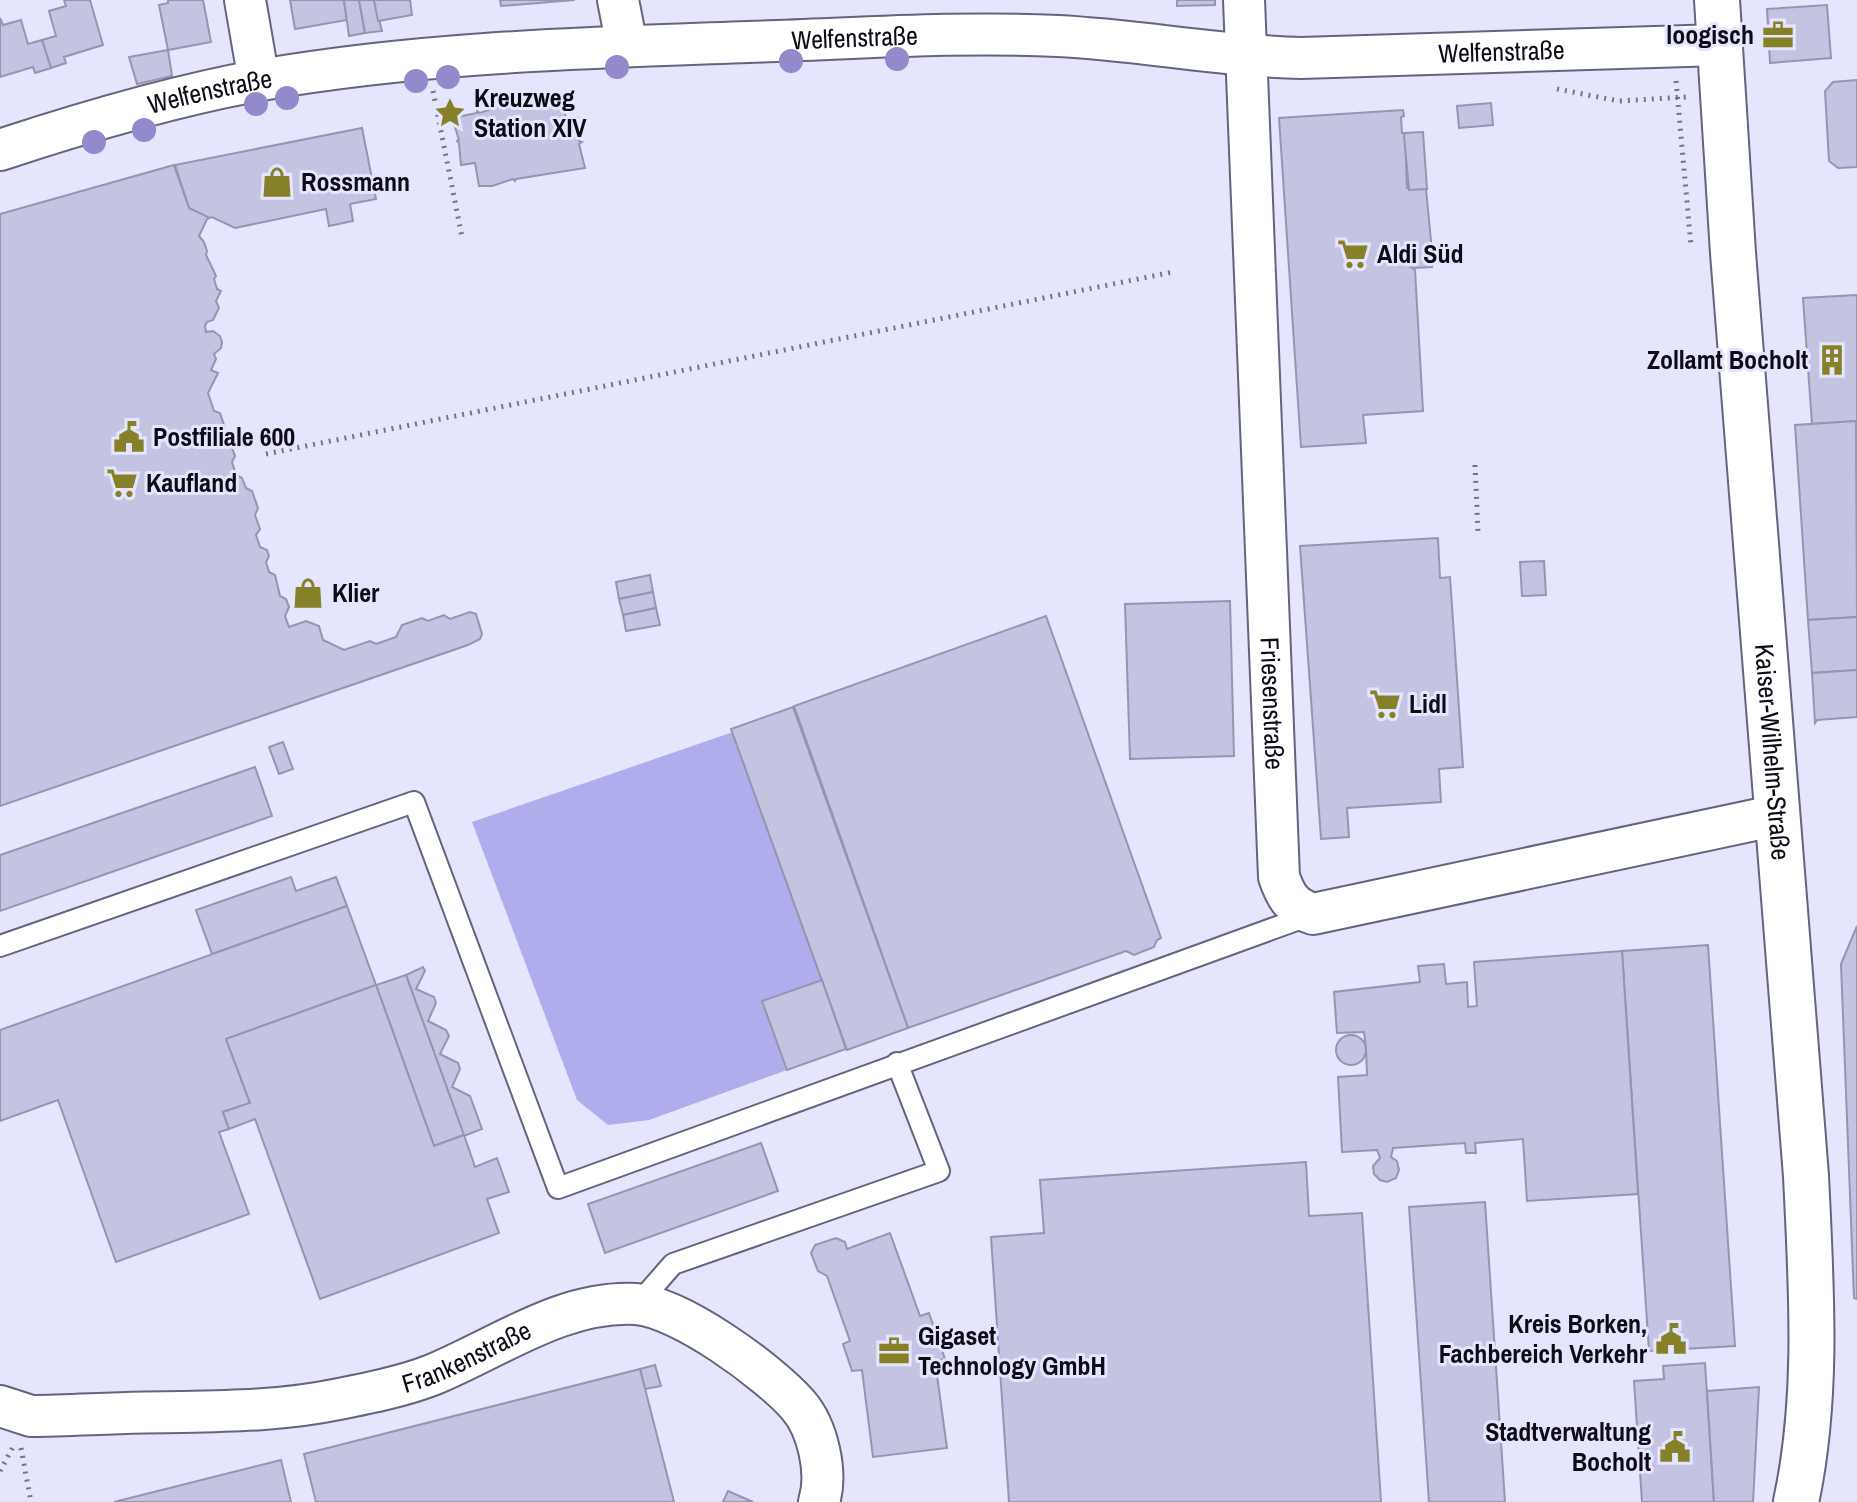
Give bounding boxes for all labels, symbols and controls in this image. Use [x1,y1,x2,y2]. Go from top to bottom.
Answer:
place label: loogisch [1666,17,1754,52]
street label: Welfenstraße [791,18,918,57]
office icon: loogisch [1761,18,1795,52]
street label: Welfenstraße [1438,32,1565,71]
street label: Welfenstraße [144,60,275,122]
place label: Kreuzweg Station XIV [474,80,587,145]
place icon: Kreuzweg Station XIV [433,96,467,130]
place label: Rossmann [301,164,410,199]
shop icon: Rossmann [260,165,294,199]
place label: Aldi Süd [1377,236,1463,271]
supermarket icon: Aldi Süd [1336,237,1370,271]
place label: Zollamt Bocholt [1647,342,1808,377]
building icon: Zollamt Bocholt [1815,343,1849,377]
place label: Postfiliale 600 [153,419,295,454]
public building icon: Postfiliale 600 [112,420,146,454]
place label: Kaufland [146,465,237,500]
supermarket icon: Kaufland [105,466,139,500]
place label: Klier [332,575,380,610]
shop icon: Klier [291,576,325,610]
street label: Friesenstraße [1252,636,1293,770]
street label: Kaiser-Wilhelm-Straße [1747,642,1799,861]
place label: Lidl [1409,686,1447,721]
supermarket icon: Lidl [1368,687,1402,721]
place label: Kreis Borken, Fachbereich Verkehr [1439,1306,1648,1371]
street label: Frankenstraße [398,1312,536,1401]
place label: Gigaset Technology GmbH [918,1318,1106,1383]
public building icon: Kreis Borken, Fachbereich Verkehr [1654,1322,1688,1356]
office icon: Gigaset Technology GmbH [877,1334,911,1368]
place label: Stadtverwaltung Bocholt [1485,1414,1651,1479]
public building icon: Stadtverwaltung Bocholt [1658,1430,1692,1464]

